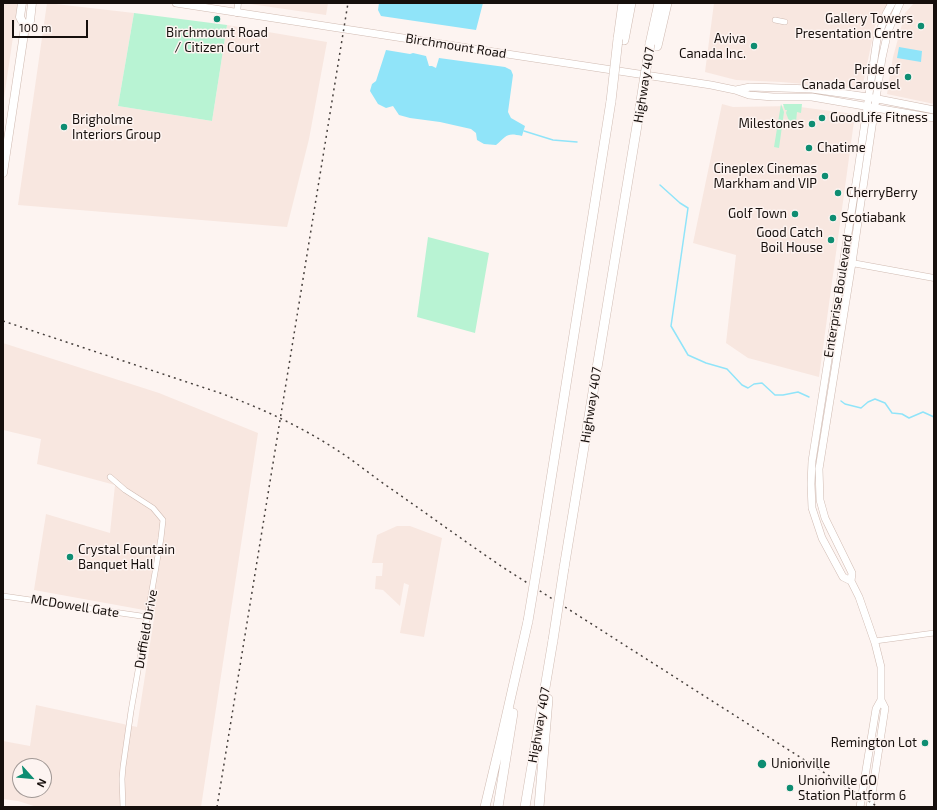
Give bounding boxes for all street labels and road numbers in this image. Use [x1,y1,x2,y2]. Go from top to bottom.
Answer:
street label: Birchmount Road [405,30,507,62]
street label: Highway 407 [630,46,658,124]
street label: Enterprise Boulevard [821,233,855,359]
street label: Highway 407 [577,366,605,444]
street label: Duffield Drive [131,588,161,670]
street label: McDowell Gate [30,591,120,621]
street label: Highway 407 [525,686,553,764]

